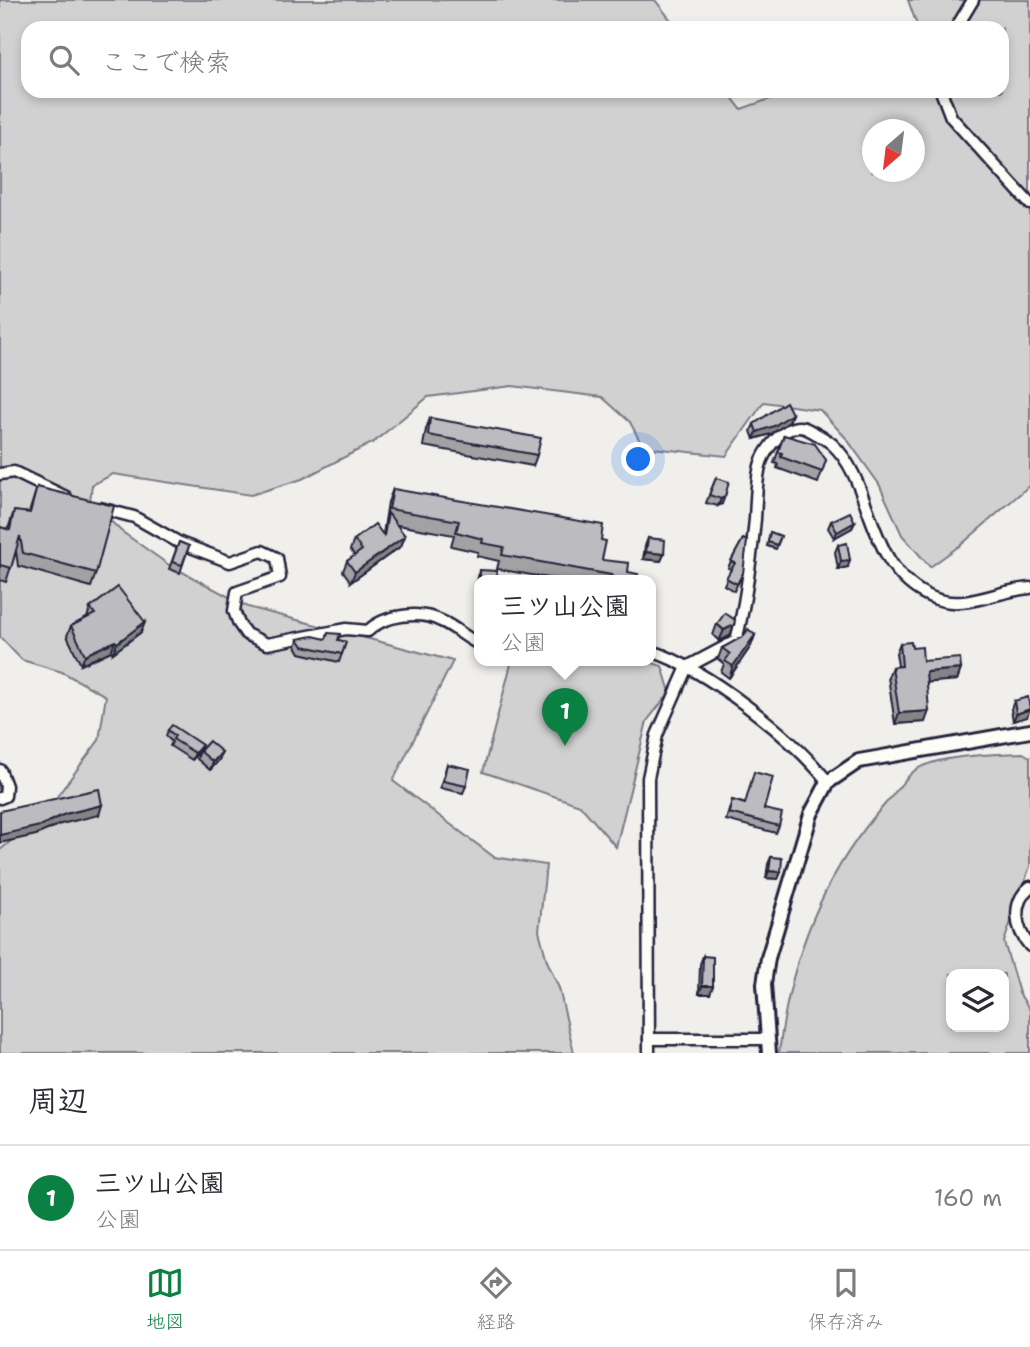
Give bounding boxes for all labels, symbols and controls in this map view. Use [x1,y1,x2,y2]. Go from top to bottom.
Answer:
search box [21,21,1009,98]
icon: search [45,41,83,79]
text: ここで検索 [101,44,231,79]
north arrow [862,119,925,182]
your location [621,442,655,476]
popup [474,575,656,666]
text: 三ツ山公園 [500,588,630,623]
text: 公園 [500,627,546,657]
pin: 1 [542,688,588,746]
map controls [946,969,1009,1032]
button: layers [946,969,1009,1032]
text: 周辺 [28,1080,88,1121]
text: 三ツ山公園 [95,1165,225,1200]
text: 1 [46,1183,56,1213]
text: 160 m [934,1183,1002,1213]
text: 公園 [95,1204,141,1234]
tab: 地図 [146,1264,184,1334]
tab: 経路 [477,1264,515,1334]
tab: 保存済み [808,1264,884,1334]

